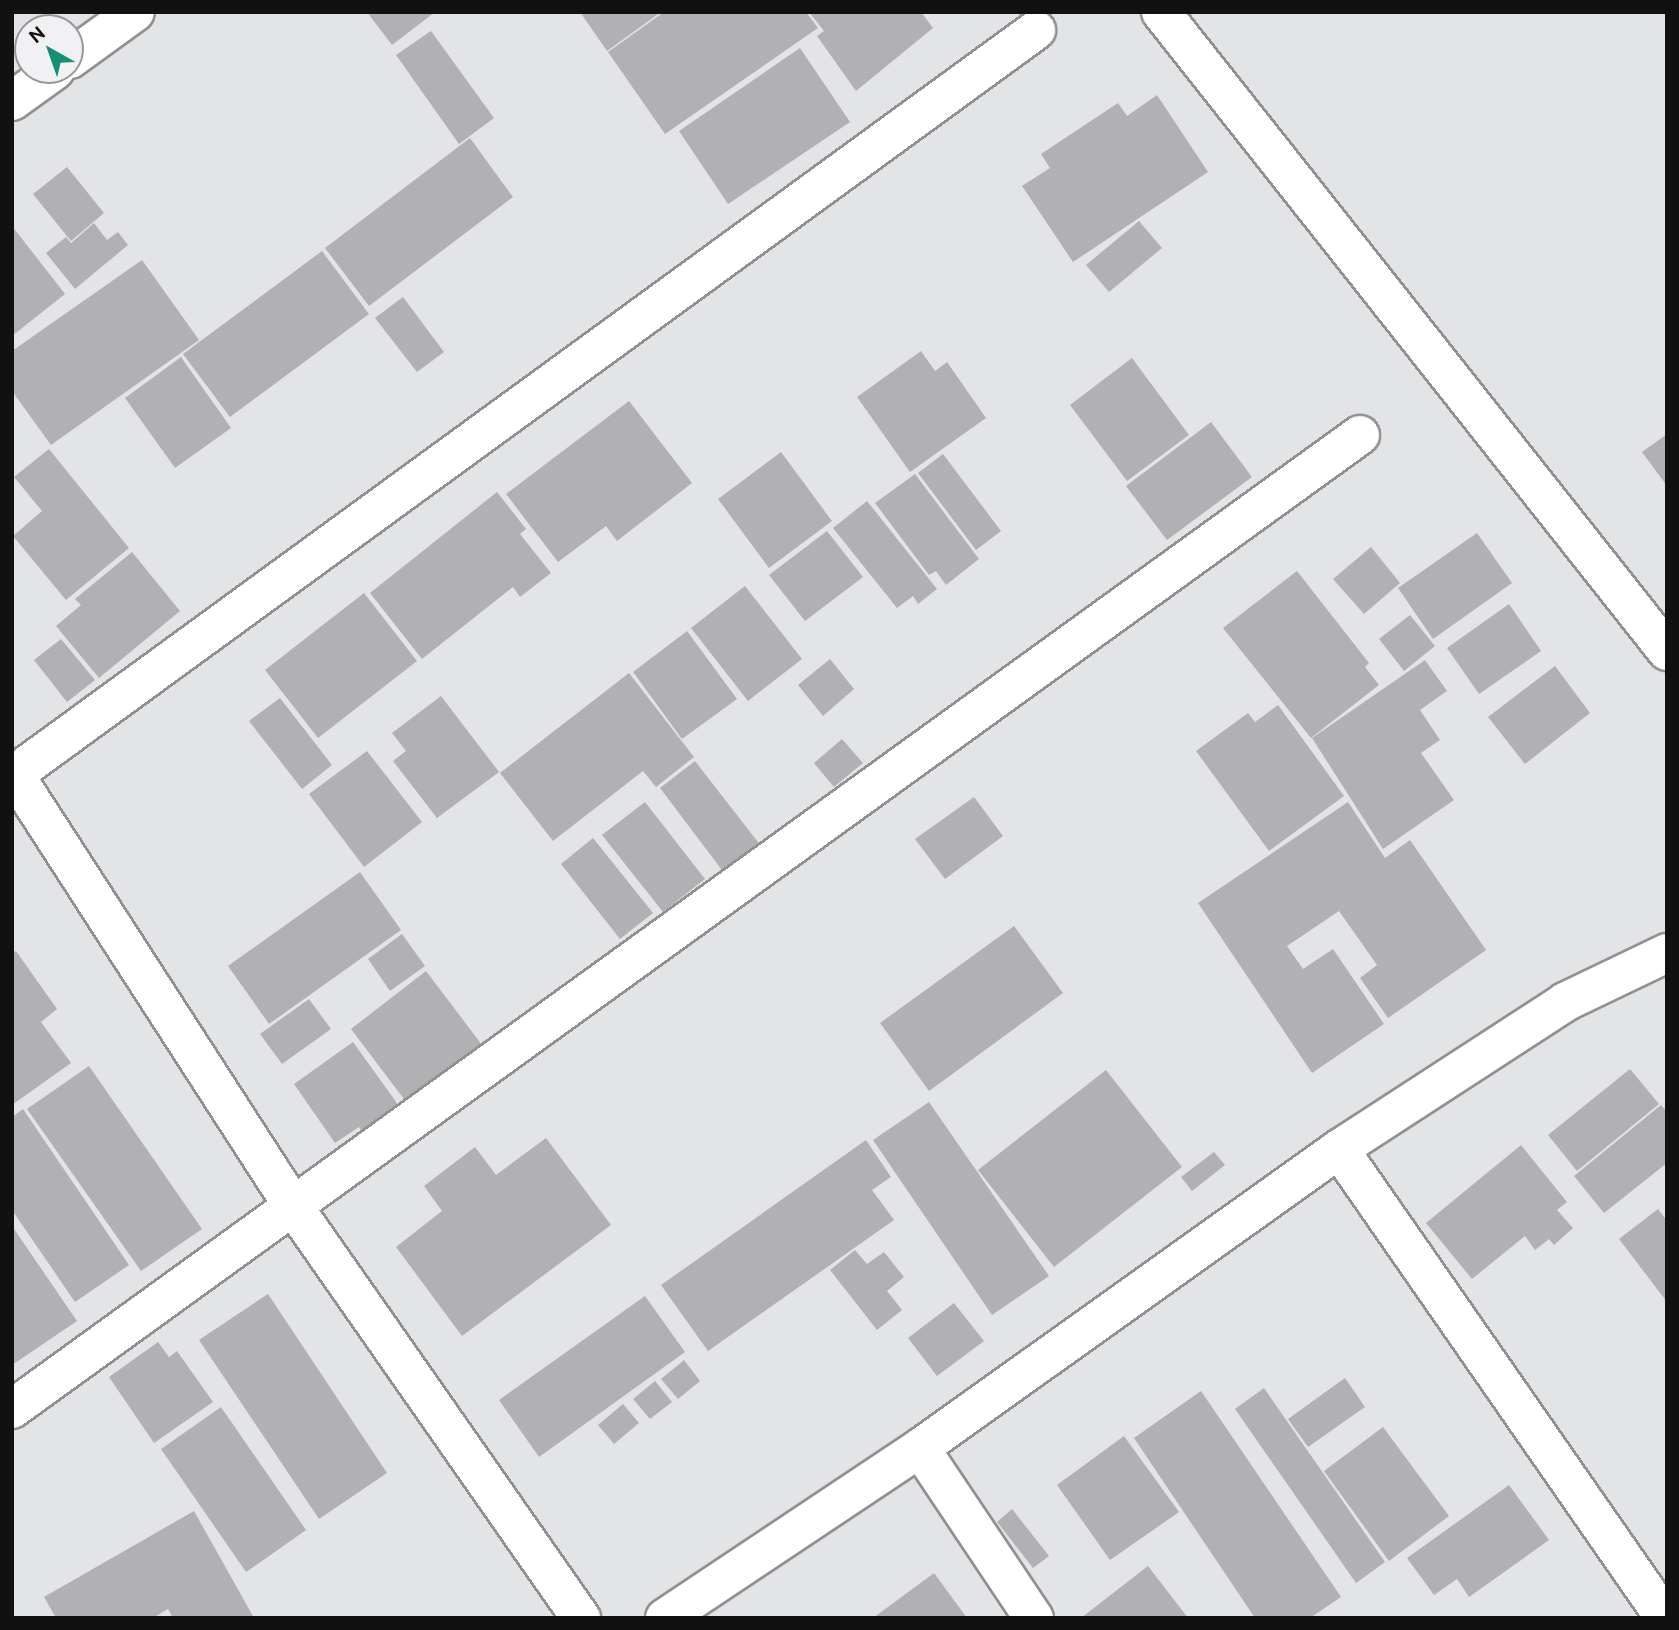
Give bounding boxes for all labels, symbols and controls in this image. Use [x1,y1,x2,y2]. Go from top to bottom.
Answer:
north arrow [14,14,84,84]
text: N [24,21,49,47]

